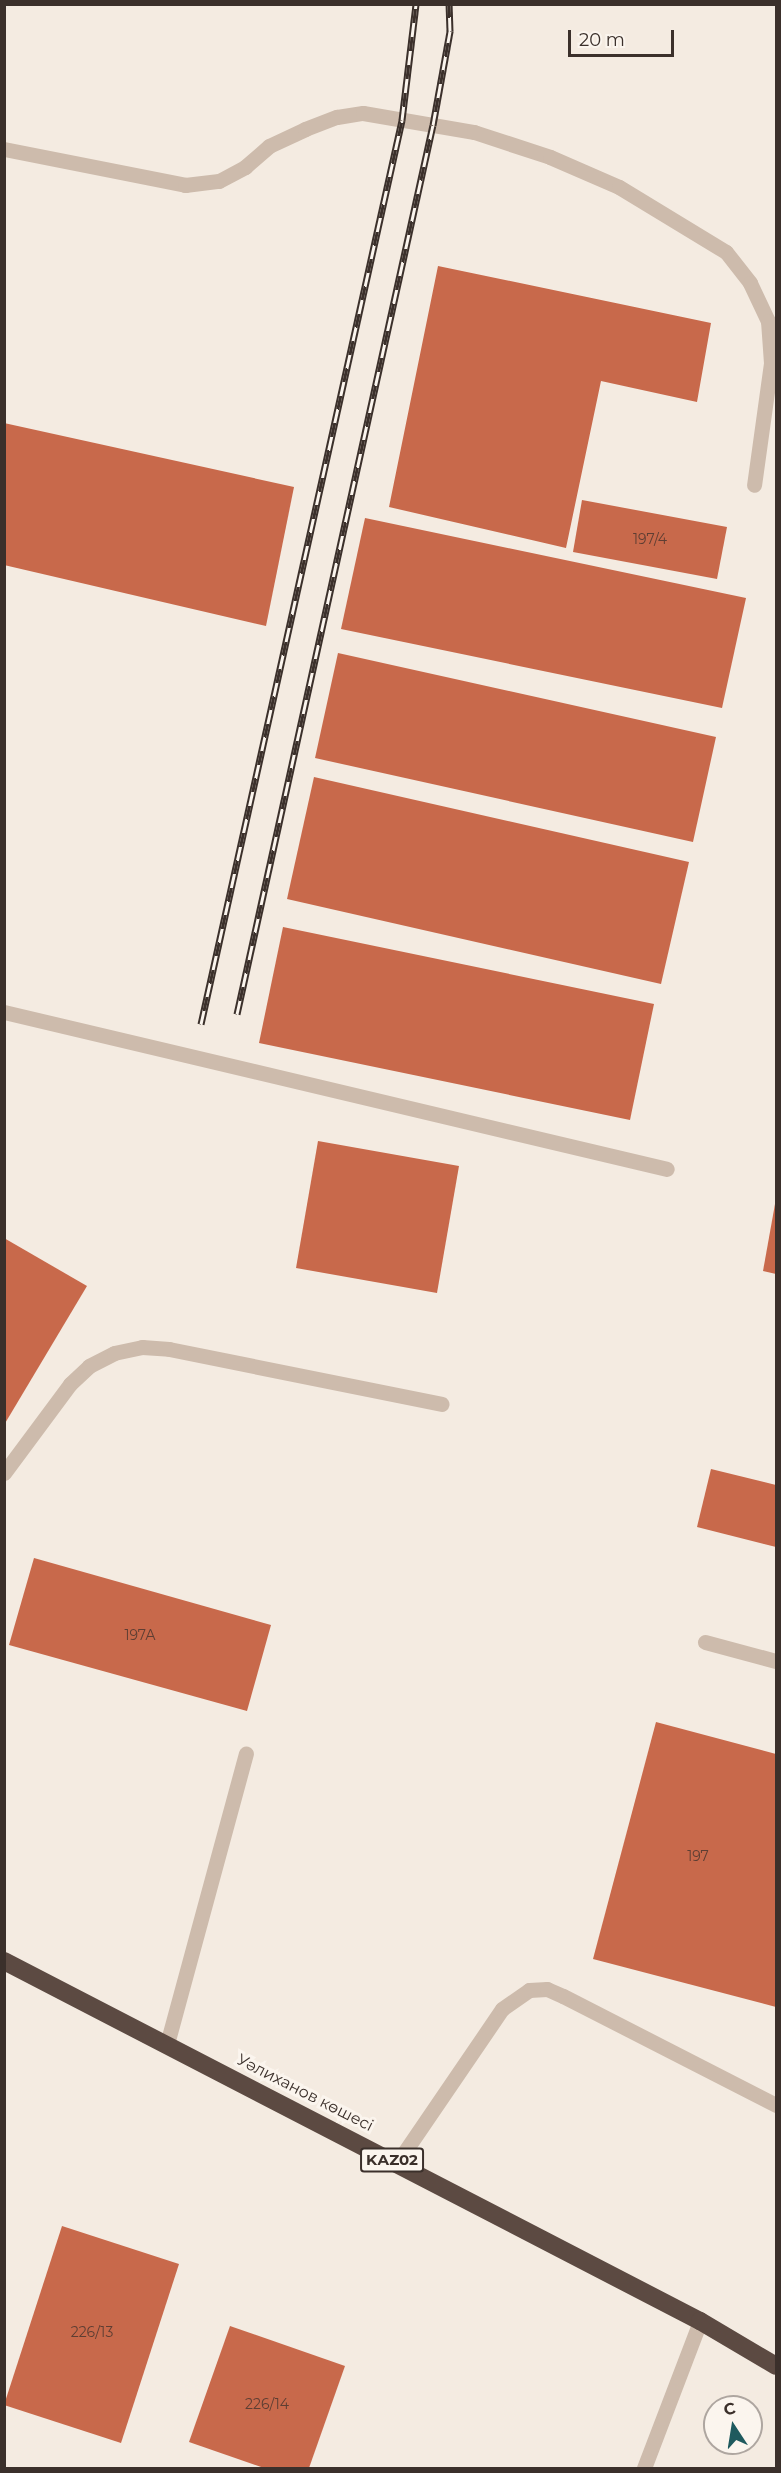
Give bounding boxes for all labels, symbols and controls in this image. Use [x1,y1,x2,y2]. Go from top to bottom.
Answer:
scale bar [571,18,678,56]
text: 20 m [579,29,625,51]
house number: 197/4 [633,531,667,547]
house number: 197А [124,1627,156,1643]
house number: 197 [687,1848,709,1864]
street label: Уәлиханов көшесі [234,2050,376,2136]
road number: KАZ02 [359,2148,425,2172]
house number: 226/13 [71,2324,113,2340]
north arrow [703,2395,763,2455]
house number: 226/14 [245,2396,289,2412]
text: С [722,2398,737,2419]

